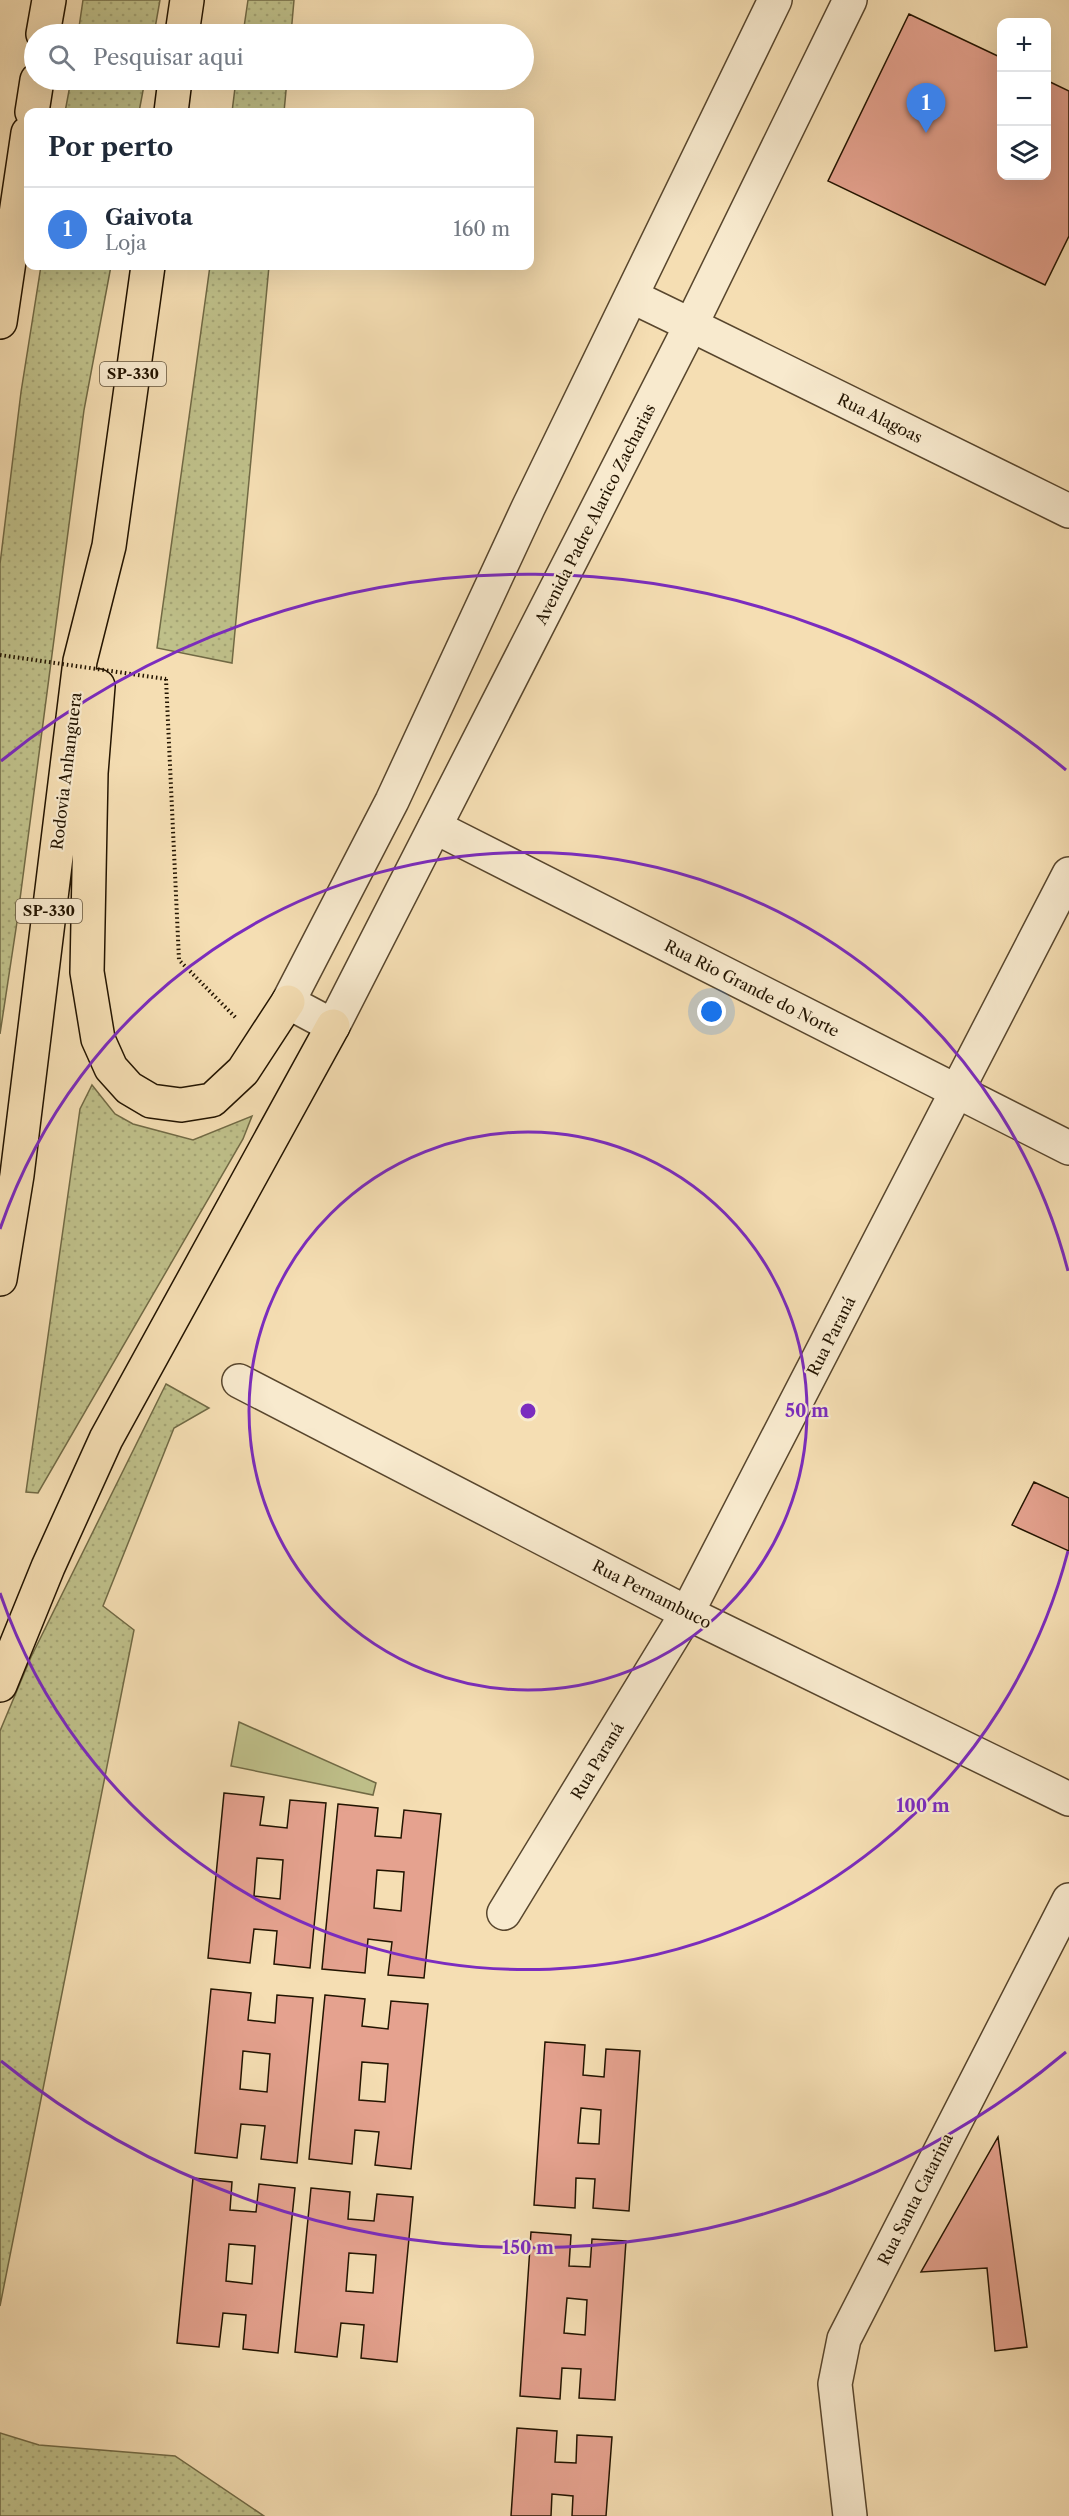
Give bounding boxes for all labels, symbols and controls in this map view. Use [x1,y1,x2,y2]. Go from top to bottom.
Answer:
map controls [997,18,1051,180]
button: + [997,18,1051,72]
search box [24,24,534,90]
icon: search [45,41,78,74]
text: Pesquisar aqui [93,44,243,71]
button: − [997,72,1051,126]
pin: 1 [906,84,946,133]
button: layers [997,126,1051,180]
text: Por perto [48,131,173,163]
text: Gaivota [105,204,193,231]
text: 1 [63,217,72,241]
text: 160 m [453,217,510,241]
text: Loja [105,231,147,255]
road number: SP-330 [100,362,166,386]
street label: Rua Alagoas [834,389,926,447]
street label: Avenida Padre Alarico Zacharias [530,400,660,629]
street label: Rodovia Anhanguera [46,691,86,851]
road number: SP-330 [16,899,82,923]
street label: Rua Rio Grande do Norte [661,935,843,1041]
your location [697,997,726,1026]
street label: Rua Paraná [802,1292,860,1379]
text: 50 m [785,1400,829,1422]
centre of rings [518,1401,538,1421]
street label: Rua Pernambuco [589,1555,715,1633]
street label: Rua Paraná [566,1718,628,1803]
text: 100 m [896,1795,950,1817]
street label: Rua Santa Catarina [873,2129,957,2268]
text: 150 m [502,2237,554,2259]

